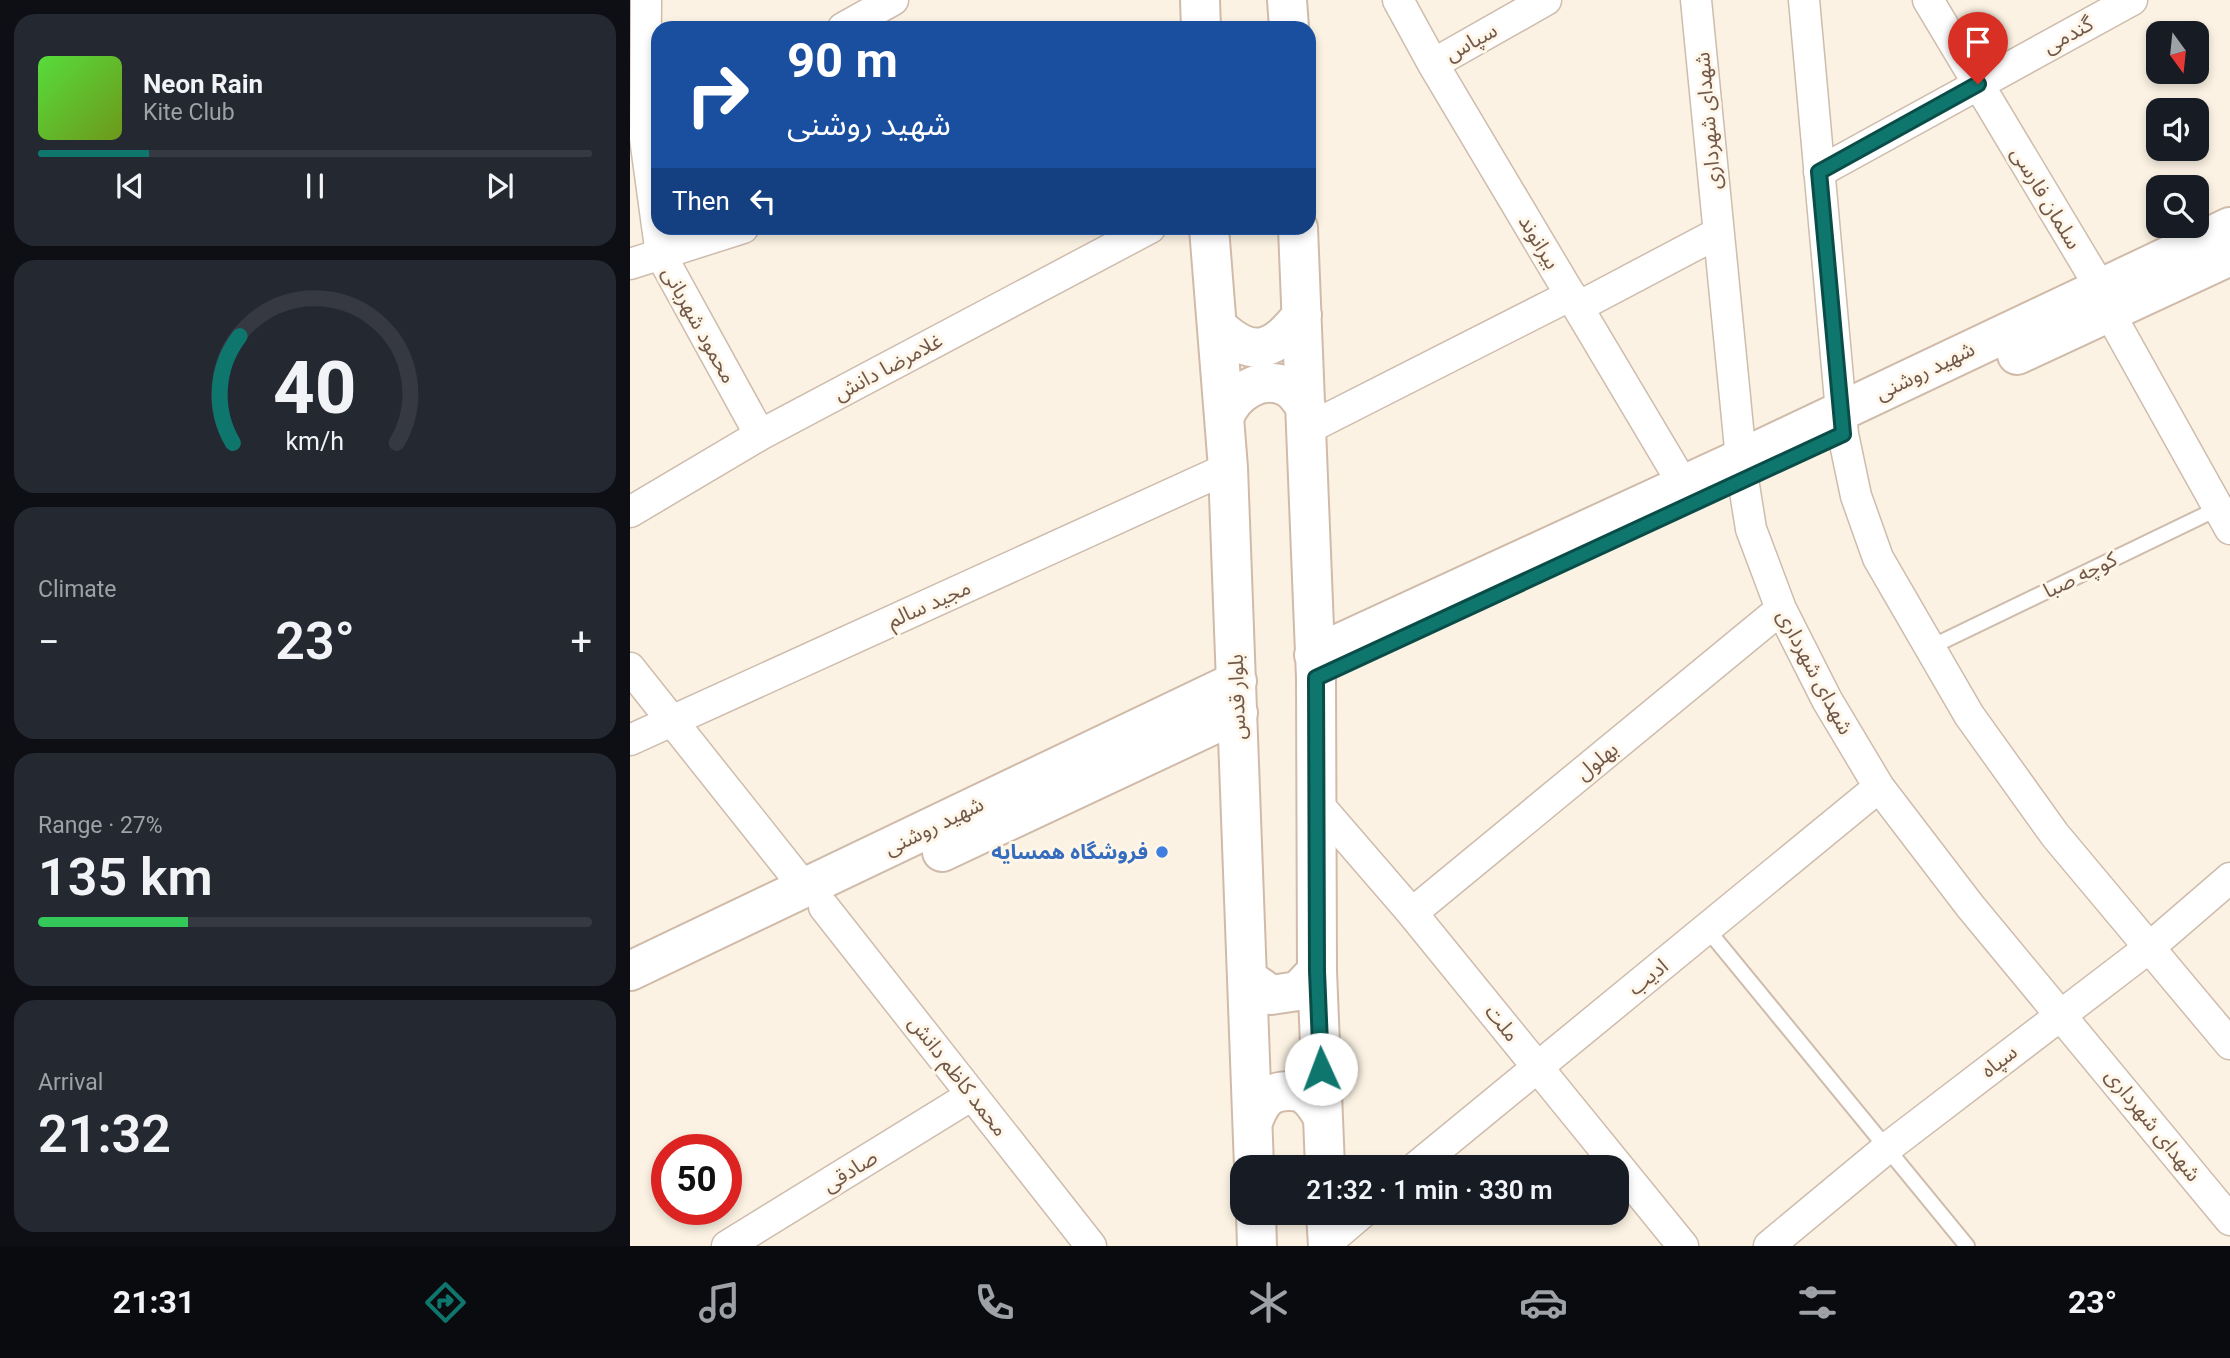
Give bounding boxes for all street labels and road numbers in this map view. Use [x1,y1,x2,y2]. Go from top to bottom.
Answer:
street label: گندمی [2039,11,2098,58]
street label: سپاس [1441,18,1502,67]
street label: شهدای شهرداری [1690,51,1726,191]
street label: سلمان فارسی [2006,142,2086,254]
street label: بیرانوند [1514,211,1564,273]
street label: محمود شهربانی [657,263,741,387]
street label: غلامرضا دانش [830,328,946,406]
street label: شهید روشنی [1871,337,1979,405]
street label: کوچه صبا [2039,547,2121,604]
street label: مجید سالم [884,575,976,636]
street label: شهدای شهرداری [1772,605,1858,739]
street label: بلوار قدس [1224,654,1250,740]
street label: بهلول [1571,737,1623,785]
street label: شهید روشنی [880,792,988,860]
street label: ادیب [1623,954,1673,1000]
street label: ملت [1480,1000,1524,1046]
street label: محمد کاظم دانش [901,1011,1012,1143]
street label: سپاه [1976,1040,2022,1083]
street label: شهدای شهرداری [2100,1064,2206,1186]
street label: صادقی [818,1145,882,1197]

